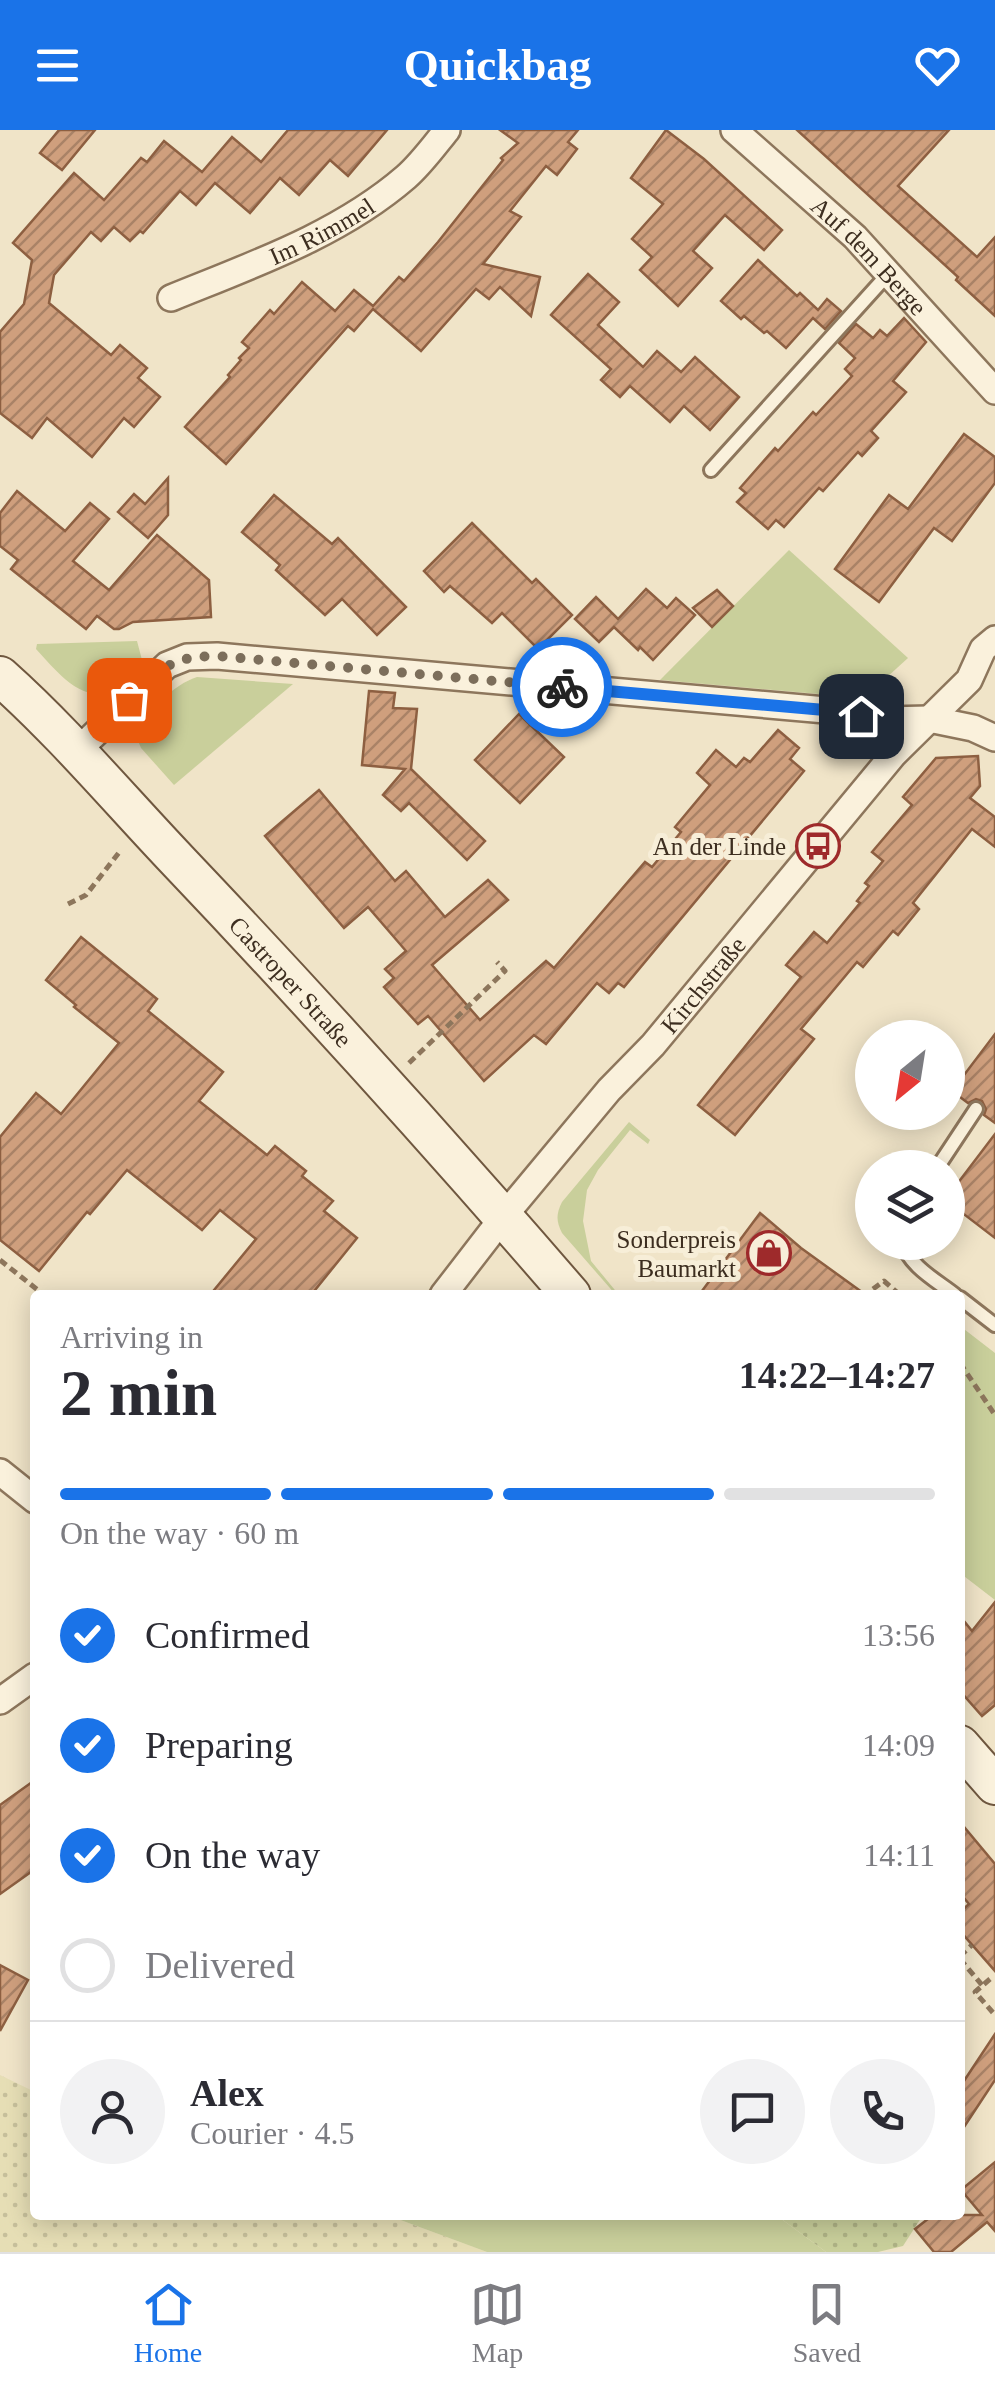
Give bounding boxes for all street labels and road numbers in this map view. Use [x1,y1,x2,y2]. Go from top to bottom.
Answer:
street label: Auf dem Berge [806,192,932,321]
street label: Im Rimmel [265,193,379,270]
street label: Castroper Straße [224,911,357,1053]
street label: Kirchstraße [656,932,751,1039]

